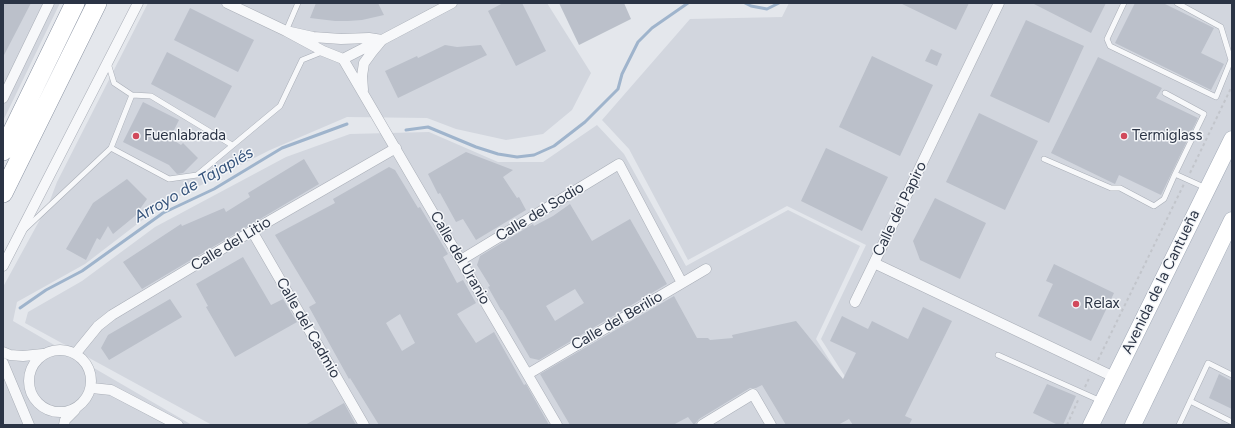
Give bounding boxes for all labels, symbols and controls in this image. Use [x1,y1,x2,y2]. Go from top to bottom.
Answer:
place label: Fuenlabrada [144,127,226,145]
place label: Termiglass [1132,127,1203,145]
marker: Fuenlabrada [131,131,141,141]
marker: Termiglass [1119,131,1129,141]
water label: Arroyo de Tajapiés [131,143,257,227]
street label: Calle del Papiro [869,159,931,259]
street label: Calle del Sodio [493,179,587,245]
street label: Avenida de la Cantueña [1118,207,1204,357]
street label: Calle del Uranio [426,208,494,308]
street label: Calle del Litio [188,213,274,275]
street label: Calle del Cadmio [272,275,344,381]
street label: Calle del Berilio [568,288,666,354]
place label: Relax [1084,295,1120,313]
marker: Relax [1071,299,1081,309]

